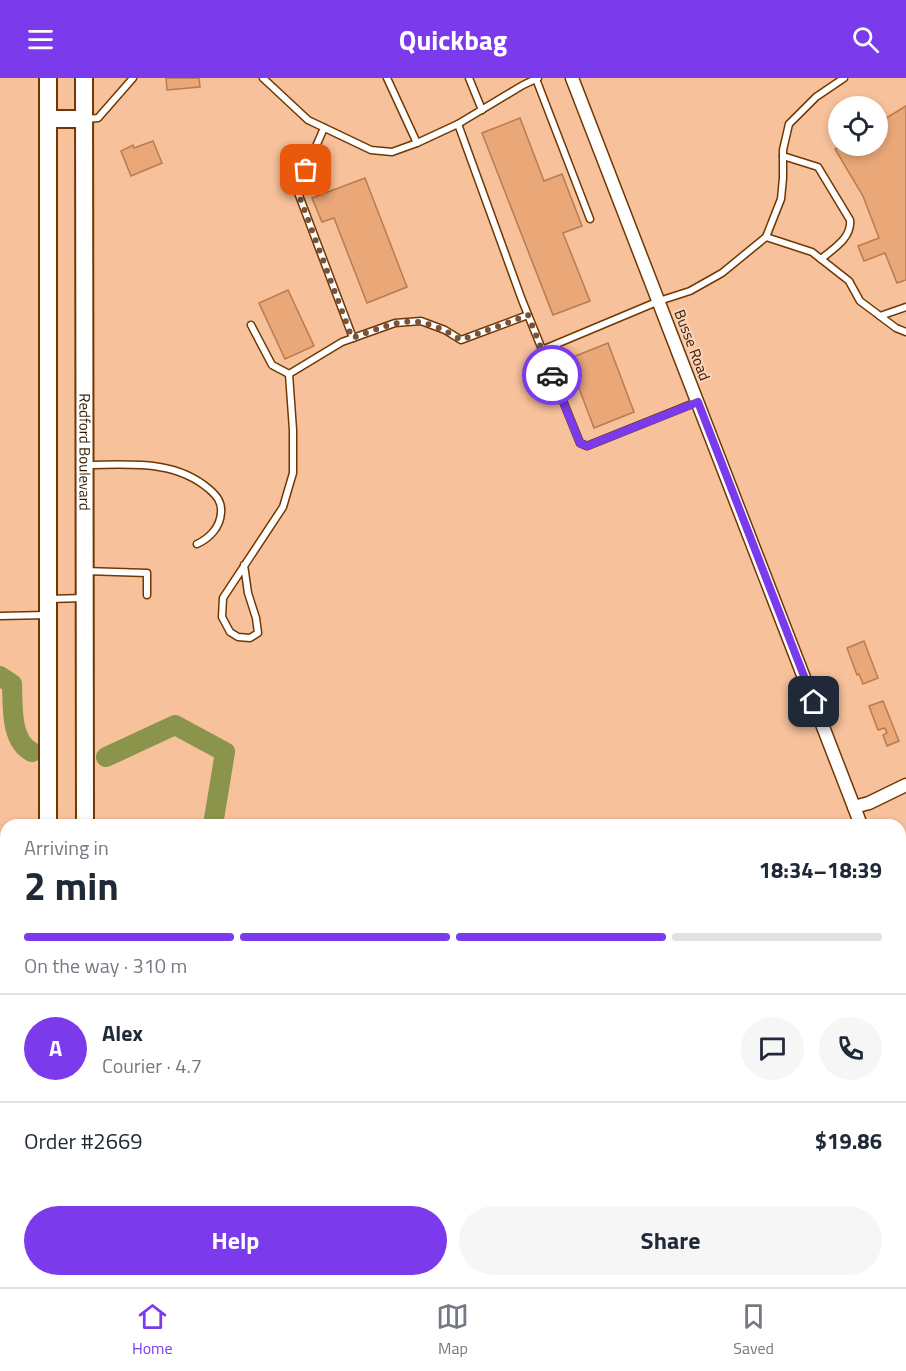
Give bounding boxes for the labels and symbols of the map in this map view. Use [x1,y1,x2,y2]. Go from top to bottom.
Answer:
pin [280,144,331,195]
street label: Busse Road [668,306,717,384]
courier [522,345,582,405]
street label: Redford Boulevard [73,393,97,511]
pin [788,676,839,727]

